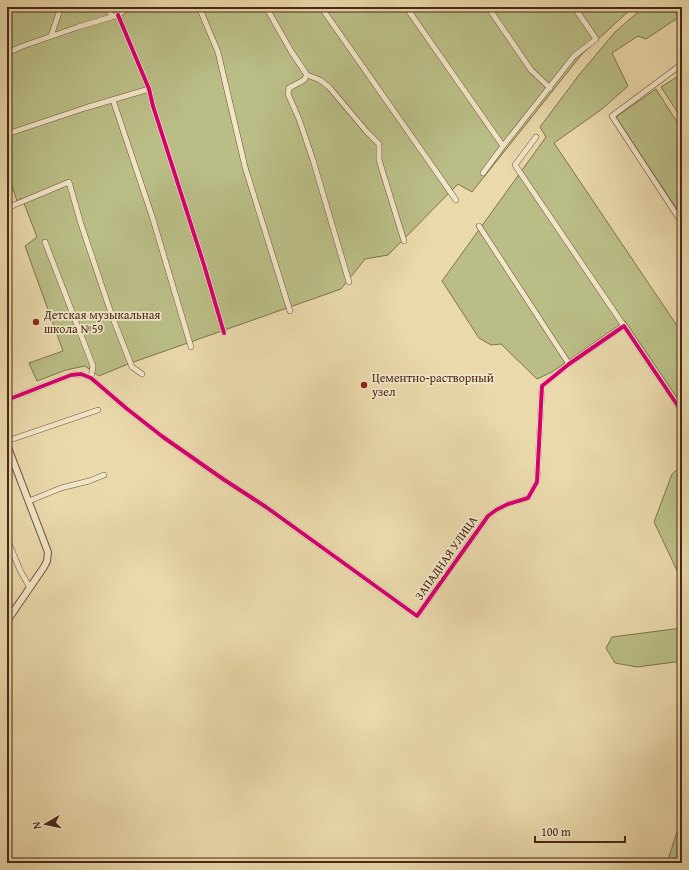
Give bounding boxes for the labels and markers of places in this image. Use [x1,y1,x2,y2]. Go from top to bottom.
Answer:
place label: Детская музыкальная школа №59 [43,306,160,337]
marker: Детская музыкальная школа №59 [31,317,41,327]
place label: Цементно-растворный узел [371,369,494,400]
marker: Цементно-растворный узел [359,380,369,390]

